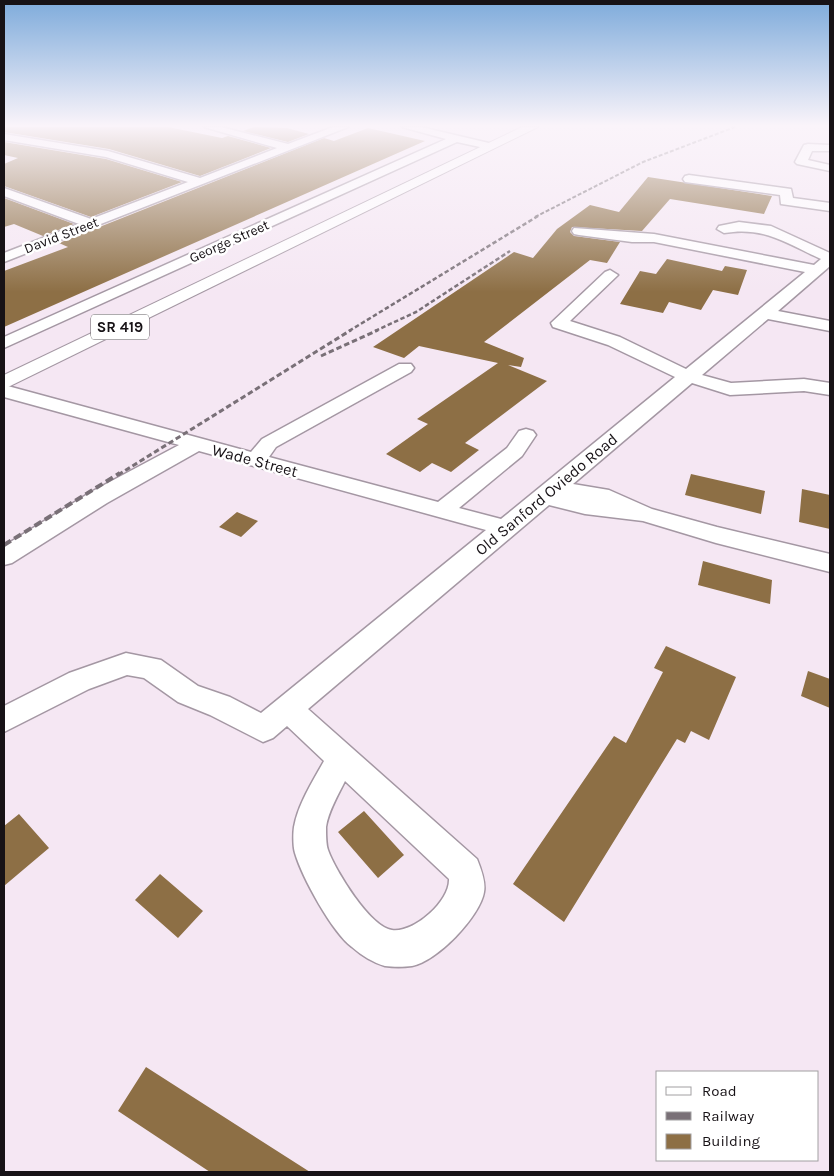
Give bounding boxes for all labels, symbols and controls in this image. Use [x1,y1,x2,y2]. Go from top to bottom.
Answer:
street label: David Street [22,214,101,257]
street label: George Street [187,216,272,267]
road number: SR 419 [91,314,149,340]
street label: Old Sanford Oviedo Road [471,429,621,559]
street label: Wade Street [210,440,300,481]
legend [656,1071,819,1161]
text: Road [702,1082,737,1100]
text: Railway [702,1107,754,1125]
text: Building [702,1132,760,1150]

